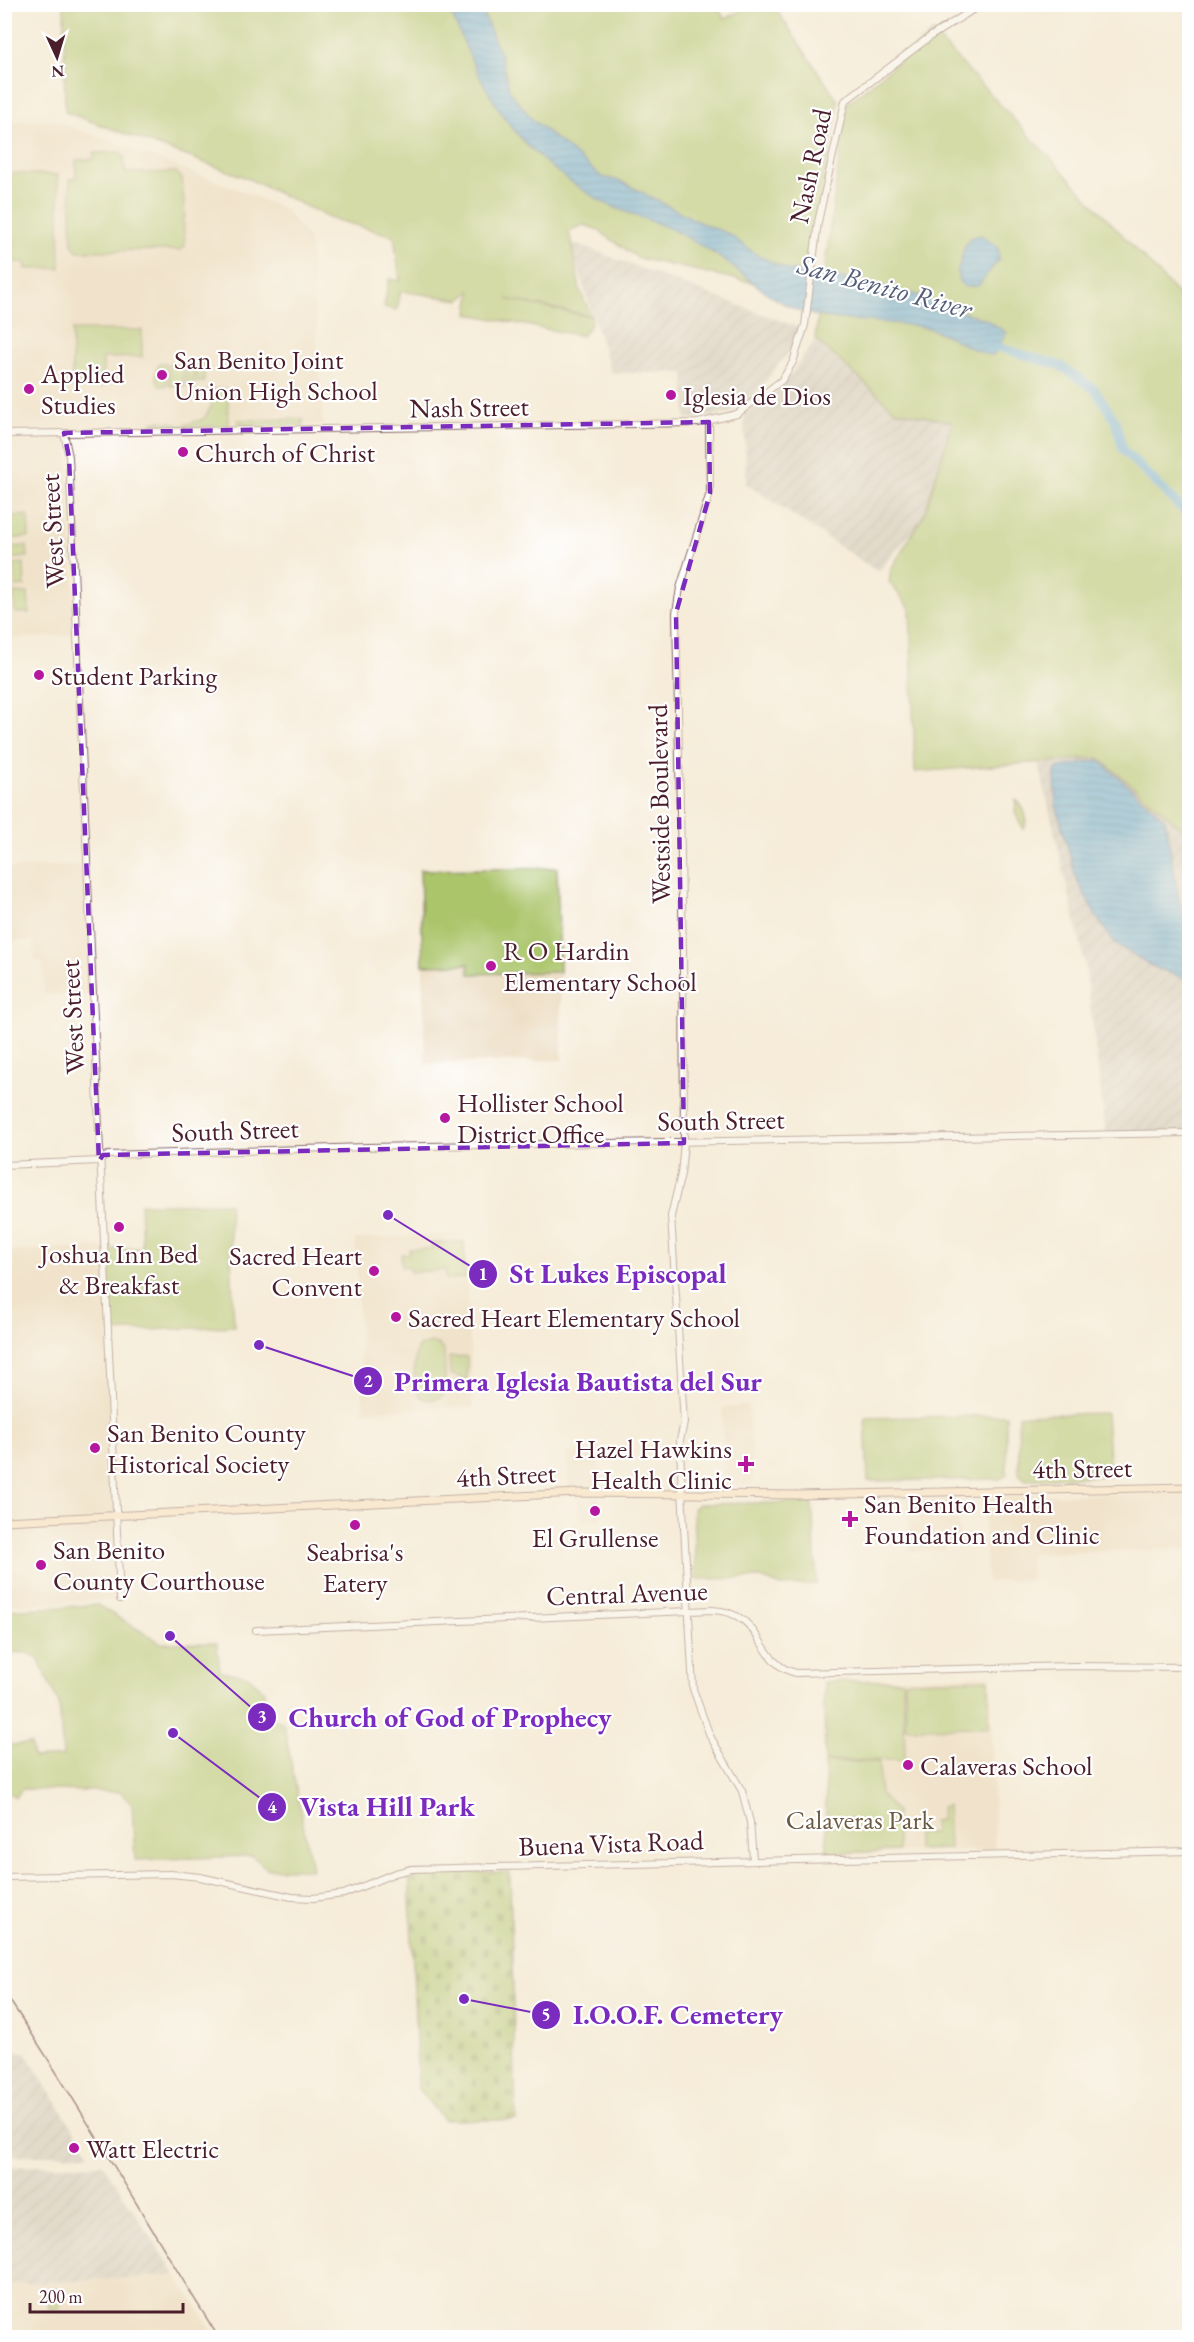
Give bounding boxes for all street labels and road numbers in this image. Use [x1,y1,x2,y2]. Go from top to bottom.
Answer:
street label: Nash Road [781,105,839,227]
street label: Nash Street [409,388,530,426]
street label: West Street [32,472,72,589]
street label: Westside Boulevard [640,703,678,904]
street label: West Street [52,958,92,1075]
street label: South Street [657,1101,785,1139]
street label: South Street [171,1110,300,1150]
street label: 4th Street [1032,1450,1133,1486]
street label: 4th Street [455,1455,557,1495]
street label: Central Avenue [546,1573,708,1613]
street label: Buena Vista Road [518,1822,704,1864]

